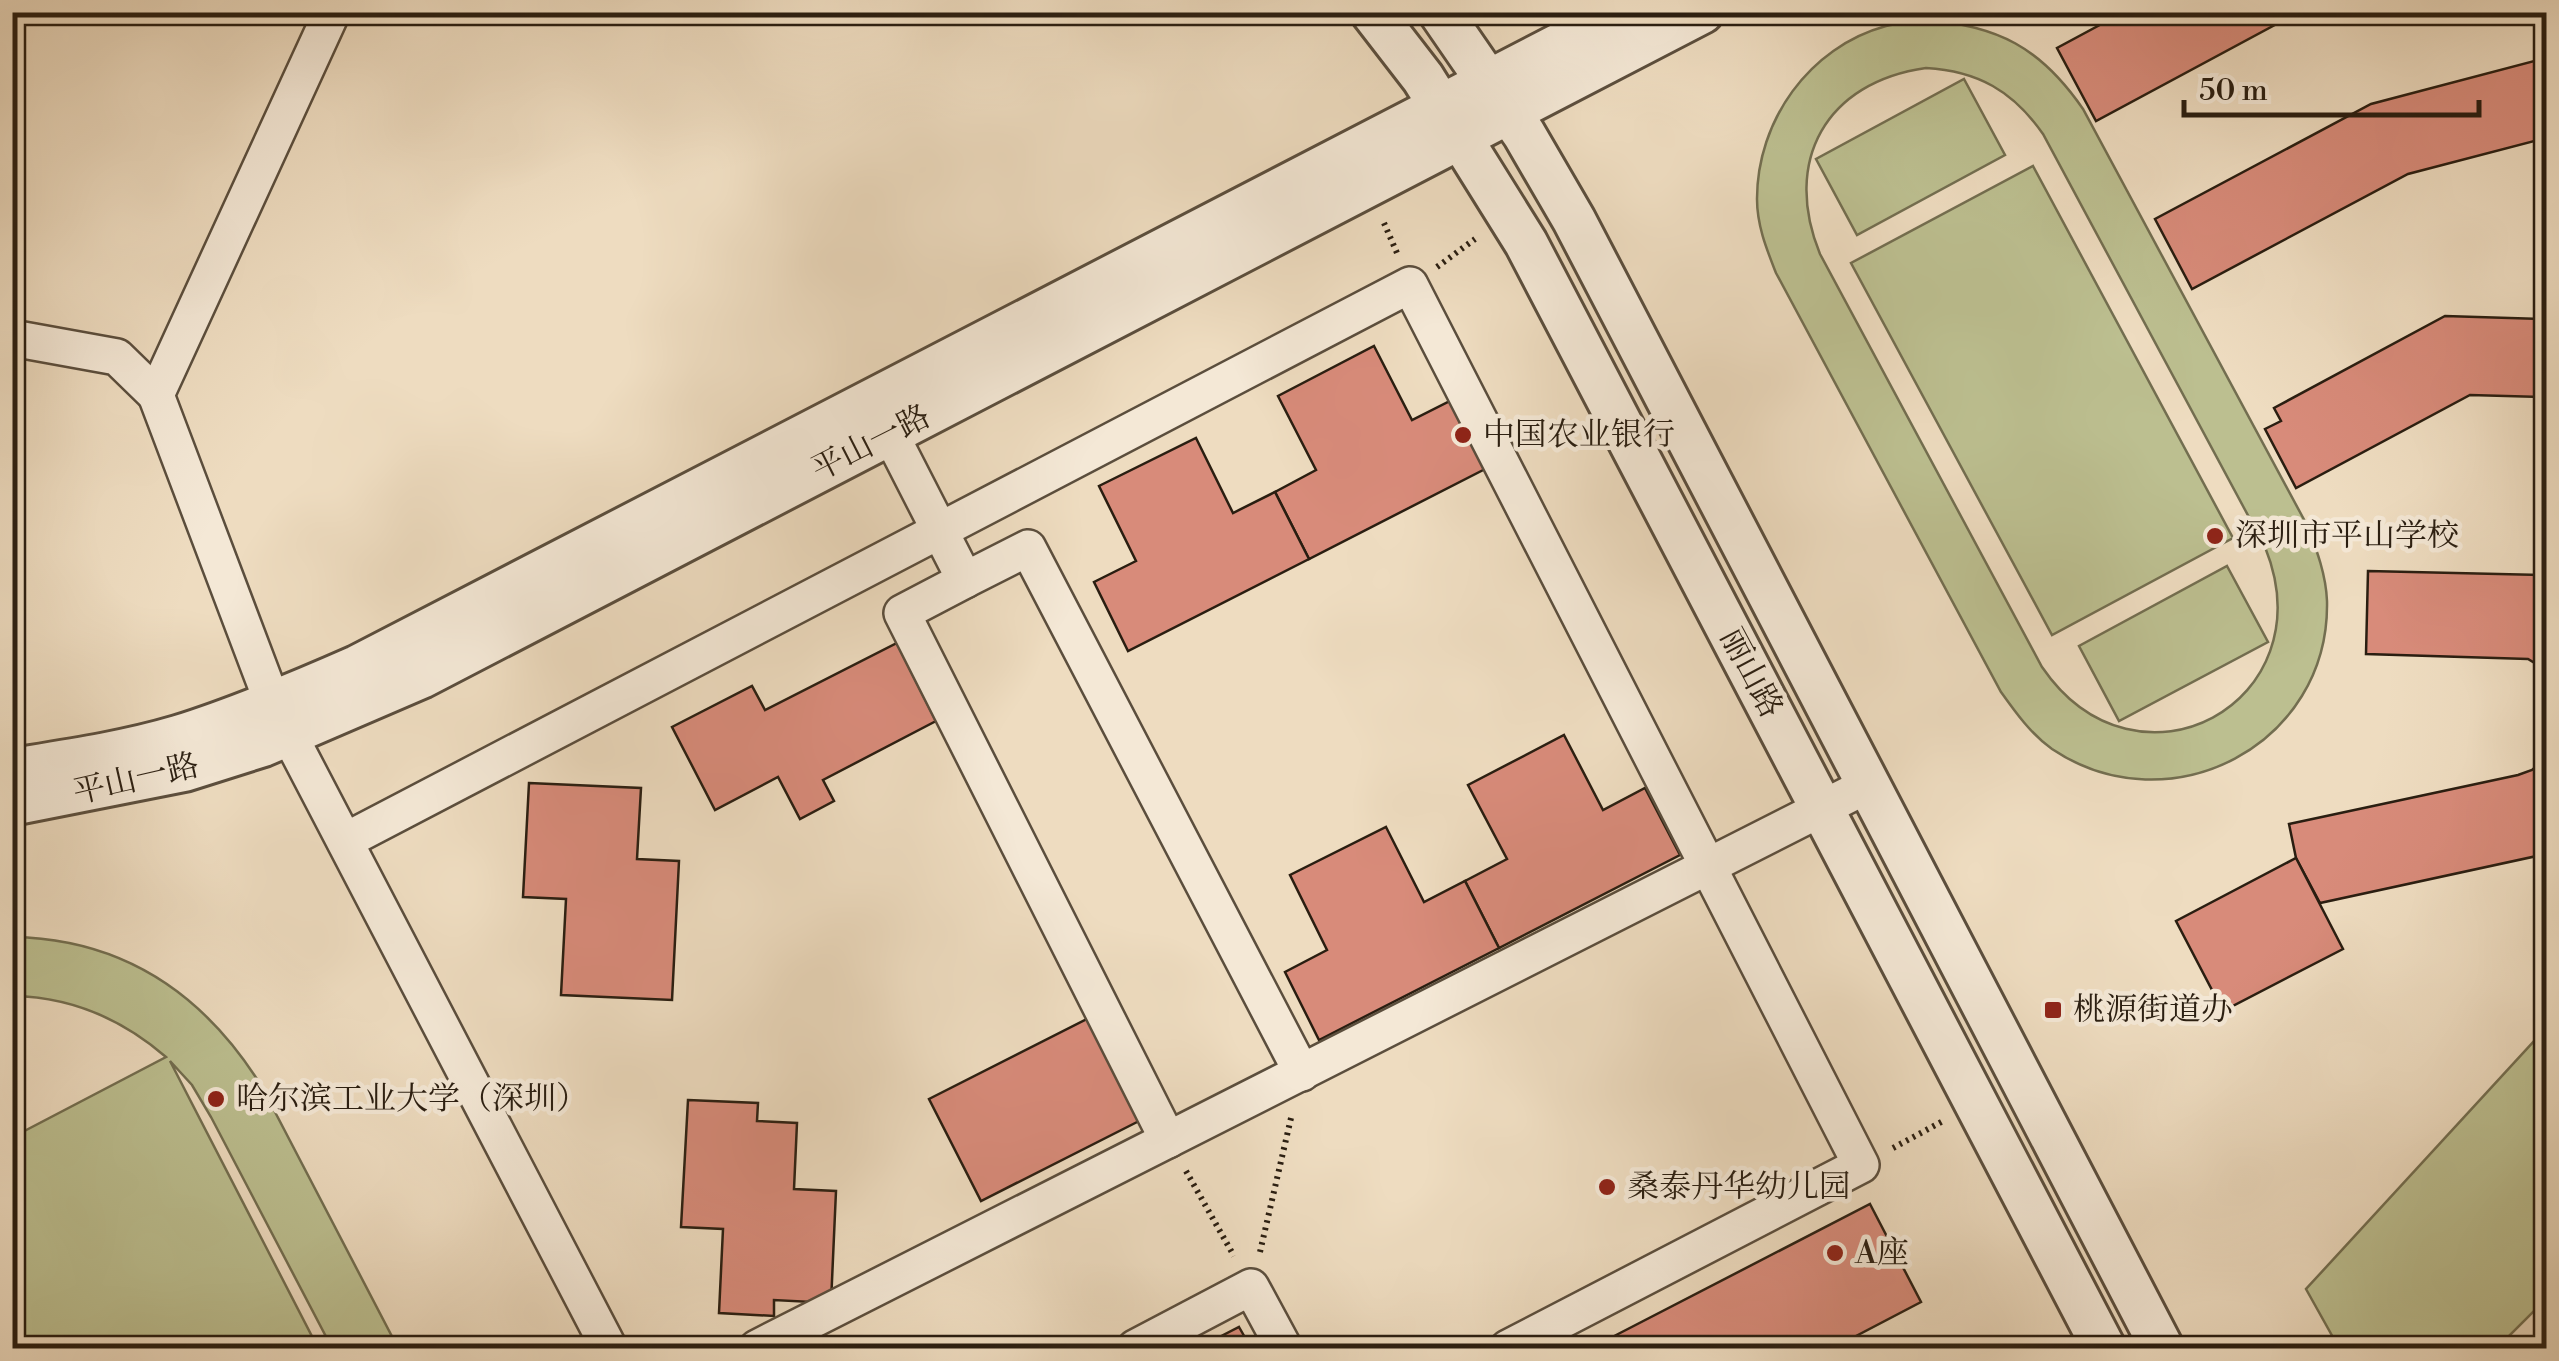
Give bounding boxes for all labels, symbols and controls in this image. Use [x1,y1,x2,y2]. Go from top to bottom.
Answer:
scale bar [2184,55,2479,117]
text: 50 m [2199,72,2268,110]
street label: 平山一路 [805,396,937,490]
place label: 中国农业银行 [1483,415,1675,455]
marker: 中国农业银行 [1452,424,1474,446]
place label: 深圳市平山学校 [2235,516,2459,556]
marker: 深圳市平山学校 [2204,525,2226,547]
street label: 丽山路 [1711,621,1791,725]
street label: 平山一路 [69,745,203,813]
place label: 桃源街道办 [2073,990,2233,1030]
marker: 桃源街道办 [2042,999,2064,1021]
place label: 哈尔滨工业大学（深圳） [236,1079,588,1119]
marker: 哈尔滨工业大学（深圳） [205,1088,227,1110]
place label: 桑泰丹华幼儿园 [1627,1167,1851,1207]
marker: 桑泰丹华幼儿园 [1596,1176,1618,1198]
place label: A座 [1854,1233,1909,1273]
marker: A座 [1824,1242,1846,1264]

